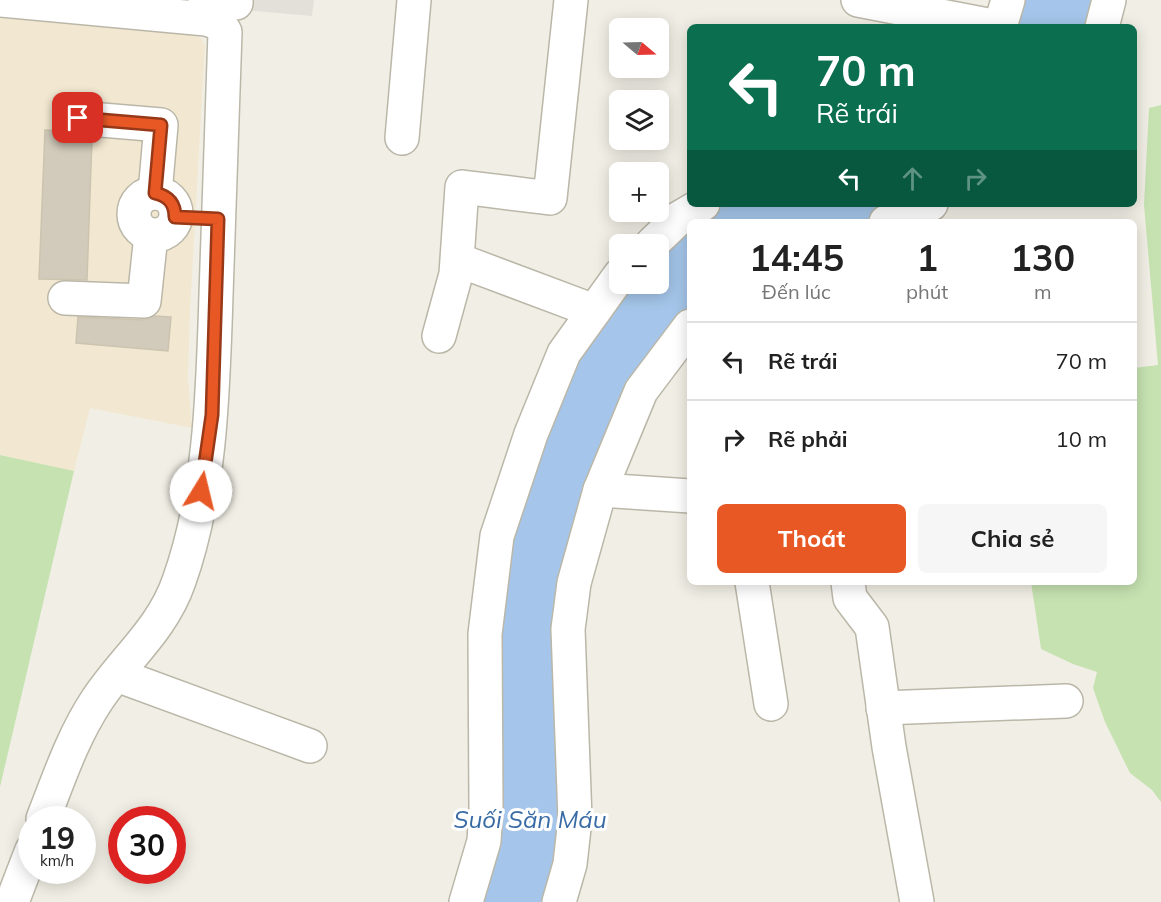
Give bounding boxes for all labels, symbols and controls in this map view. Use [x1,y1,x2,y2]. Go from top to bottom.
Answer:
north arrow [609,18,669,78]
map controls [609,18,669,294]
text: 70 m [816,44,916,97]
icon: left [717,48,795,126]
button: layers [609,90,669,150]
pin [52,92,103,143]
text: Rẽ trái [816,96,898,130]
icon: arrive [61,101,94,134]
button: + [609,162,669,222]
icon: left [833,162,866,195]
icon: ahead [896,162,929,195]
icon: right [959,162,992,195]
button: − [609,234,669,294]
text: 14:45 [749,235,844,280]
text: 1 [916,235,938,280]
text: 130 [1010,235,1075,280]
text: Đến lúc [762,279,831,304]
text: phút [906,279,948,304]
text: m [1034,279,1051,304]
icon: left [717,345,750,378]
text: Rẽ trái [768,347,838,375]
text: 70 m [1056,347,1107,375]
icon: right [717,423,750,456]
text: Rẽ phải [768,425,848,453]
text: 10 m [1056,425,1107,453]
position arrow [169,459,233,523]
button: Thoát [717,504,906,573]
button: Chia sẻ [918,504,1107,573]
water label: Suối Săn Máu [454,804,607,834]
speed limit sign: 30 [108,806,186,884]
text: 19 [39,819,75,857]
text: km/h [40,851,74,870]

